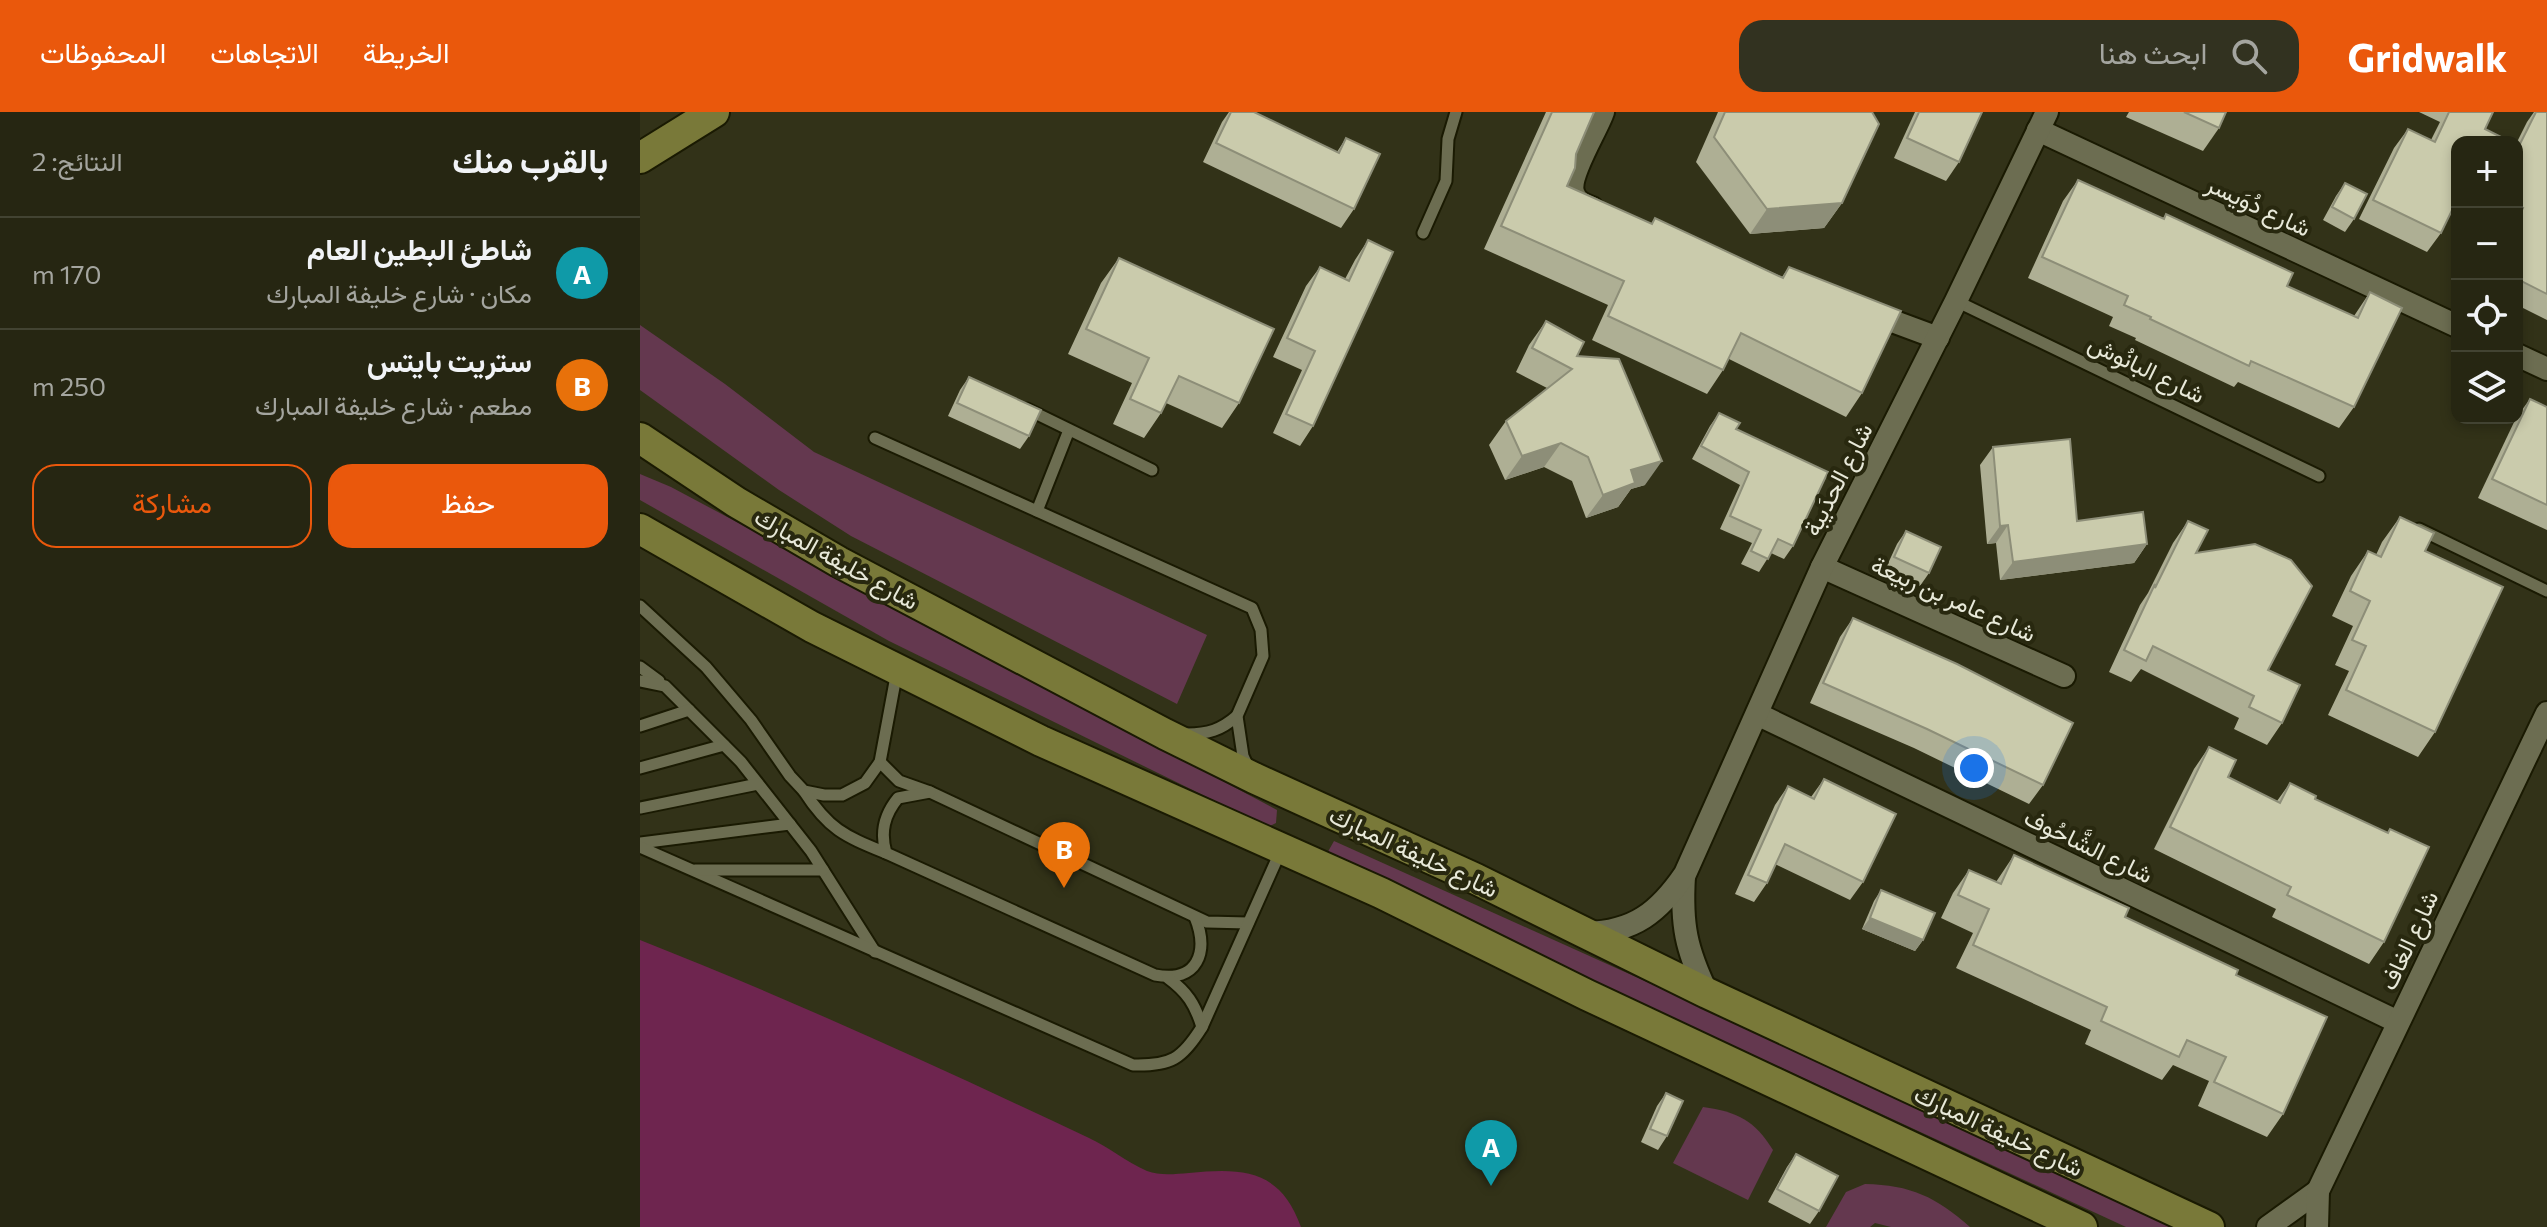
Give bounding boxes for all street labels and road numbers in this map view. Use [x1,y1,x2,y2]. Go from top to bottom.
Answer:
street label: شارع دُوَيسر [2200,168,2316,245]
street label: شارع البانُوش [2083,327,2210,411]
street label: شارع الحدَيبة [1796,418,1880,542]
street label: شارع خليفة المبارك [749,501,924,618]
street label: شارع عامر بن ربيعة [1866,549,2041,650]
street label: شارع خليفة المبارك [1324,799,1503,905]
street label: شارع الشَّاحُوف [2019,801,2158,891]
street label: شارع الغاف [2372,886,2446,996]
street label: شارع خليفة المبارك [1909,1078,2088,1184]

